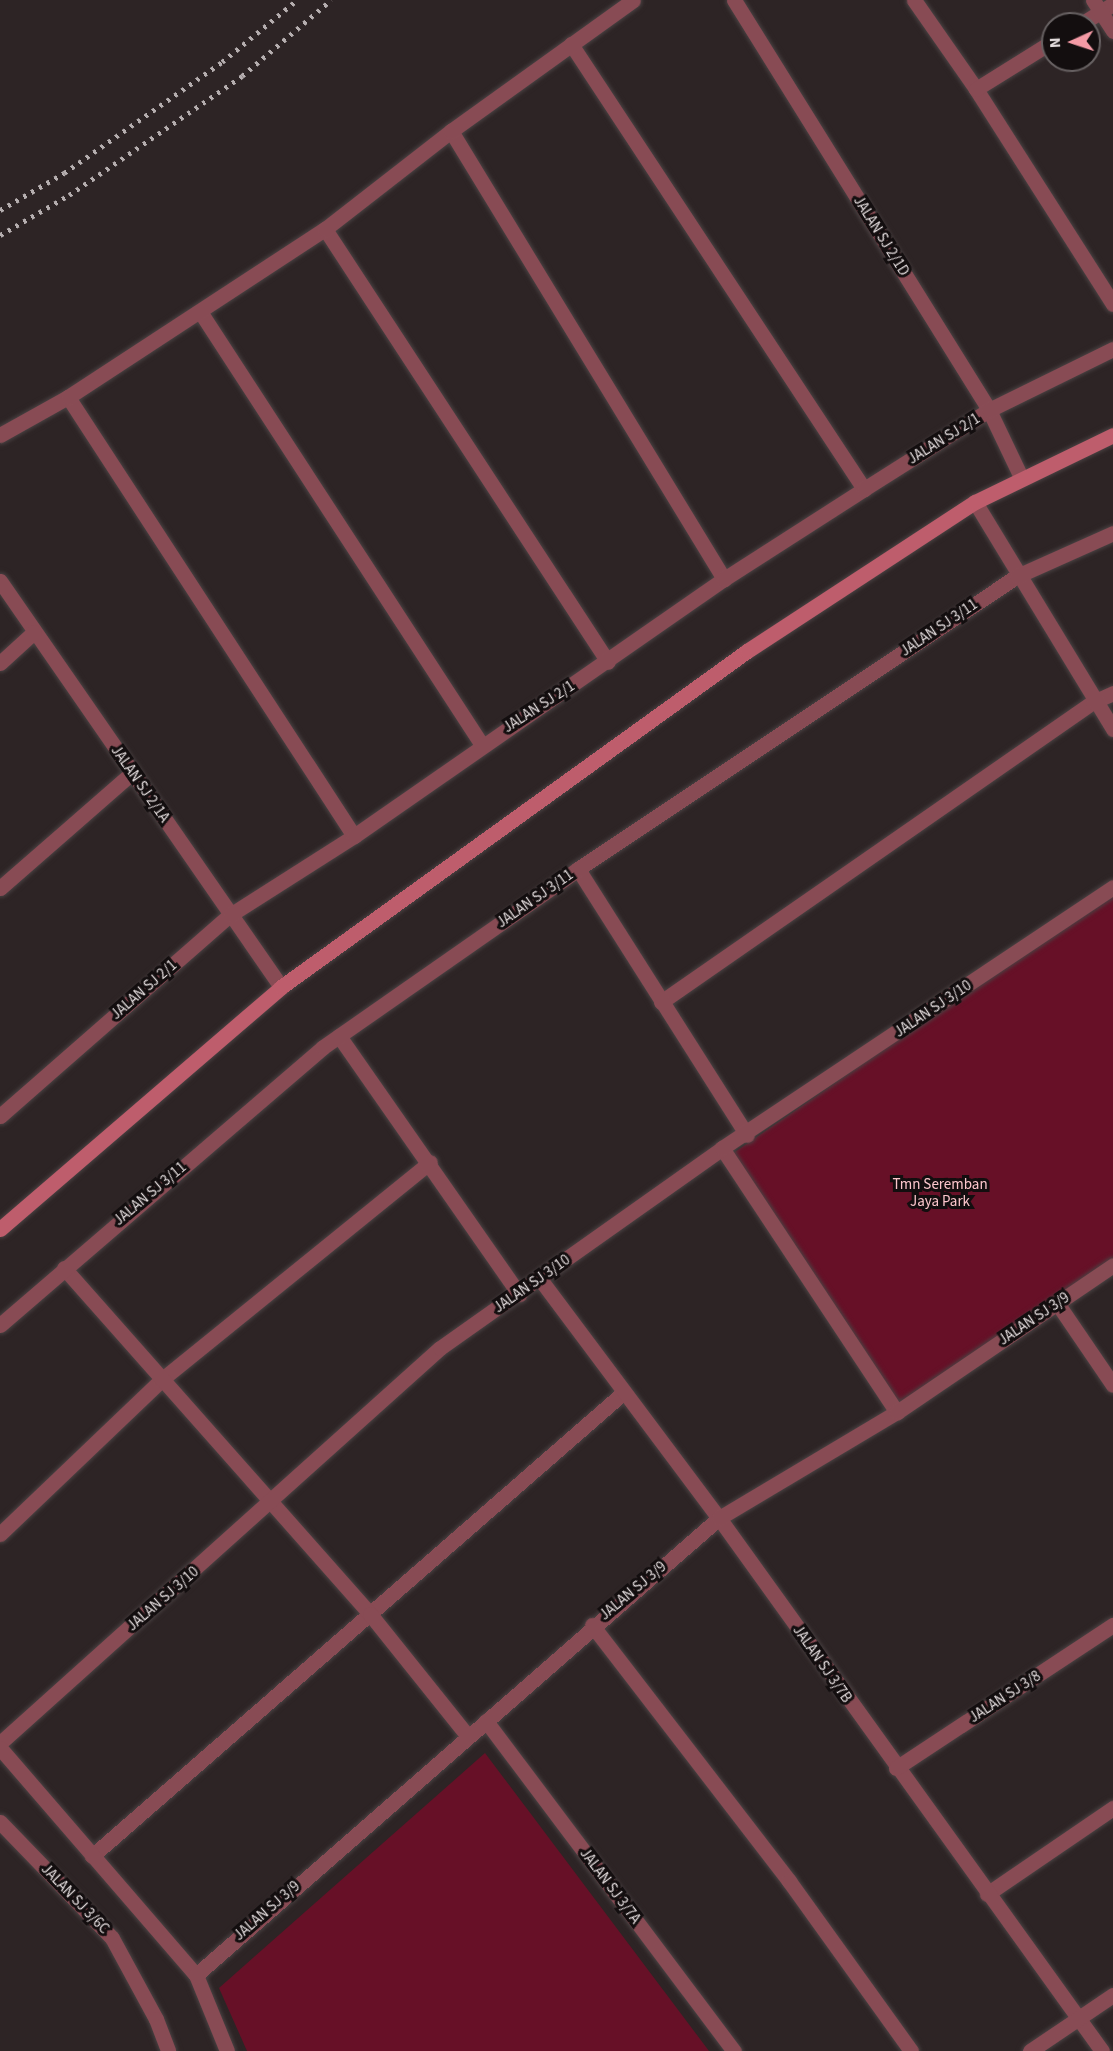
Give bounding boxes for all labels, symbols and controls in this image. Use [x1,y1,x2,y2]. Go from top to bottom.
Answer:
north arrow [1041,12,1101,72]
text: N [1044,37,1066,49]
street label: JALAN SJ 2/1D [849,193,913,279]
street label: JALAN SJ 2/1 [905,410,983,468]
street label: JALAN SJ 3/11 [897,596,981,660]
street label: JALAN SJ 2/1 [500,677,578,737]
street label: JALAN SJ 2/1A [107,742,173,826]
street label: JALAN SJ 3/11 [493,866,577,932]
street label: JALAN SJ 2/1 [107,956,181,1024]
street label: JALAN SJ 3/10 [891,977,975,1041]
street label: JALAN SJ 3/11 [110,1158,190,1230]
park label: Tmn Seremban Jaya Park [892,1175,988,1210]
street label: JALAN SJ 3/10 [490,1251,574,1317]
street label: JALAN SJ 3/9 [995,1289,1073,1349]
street label: JALAN SJ 3/9 [596,1558,670,1624]
street label: JALAN SJ 3/10 [123,1563,203,1635]
street label: JALAN SJ 3/7B [789,1622,855,1706]
street label: JALAN SJ 3/8 [966,1667,1044,1727]
street label: JALAN SJ 3/7A [576,1845,644,1927]
street label: JALAN SJ 3/6C [37,1860,113,1938]
street label: JALAN SJ 3/9 [230,1877,304,1945]

